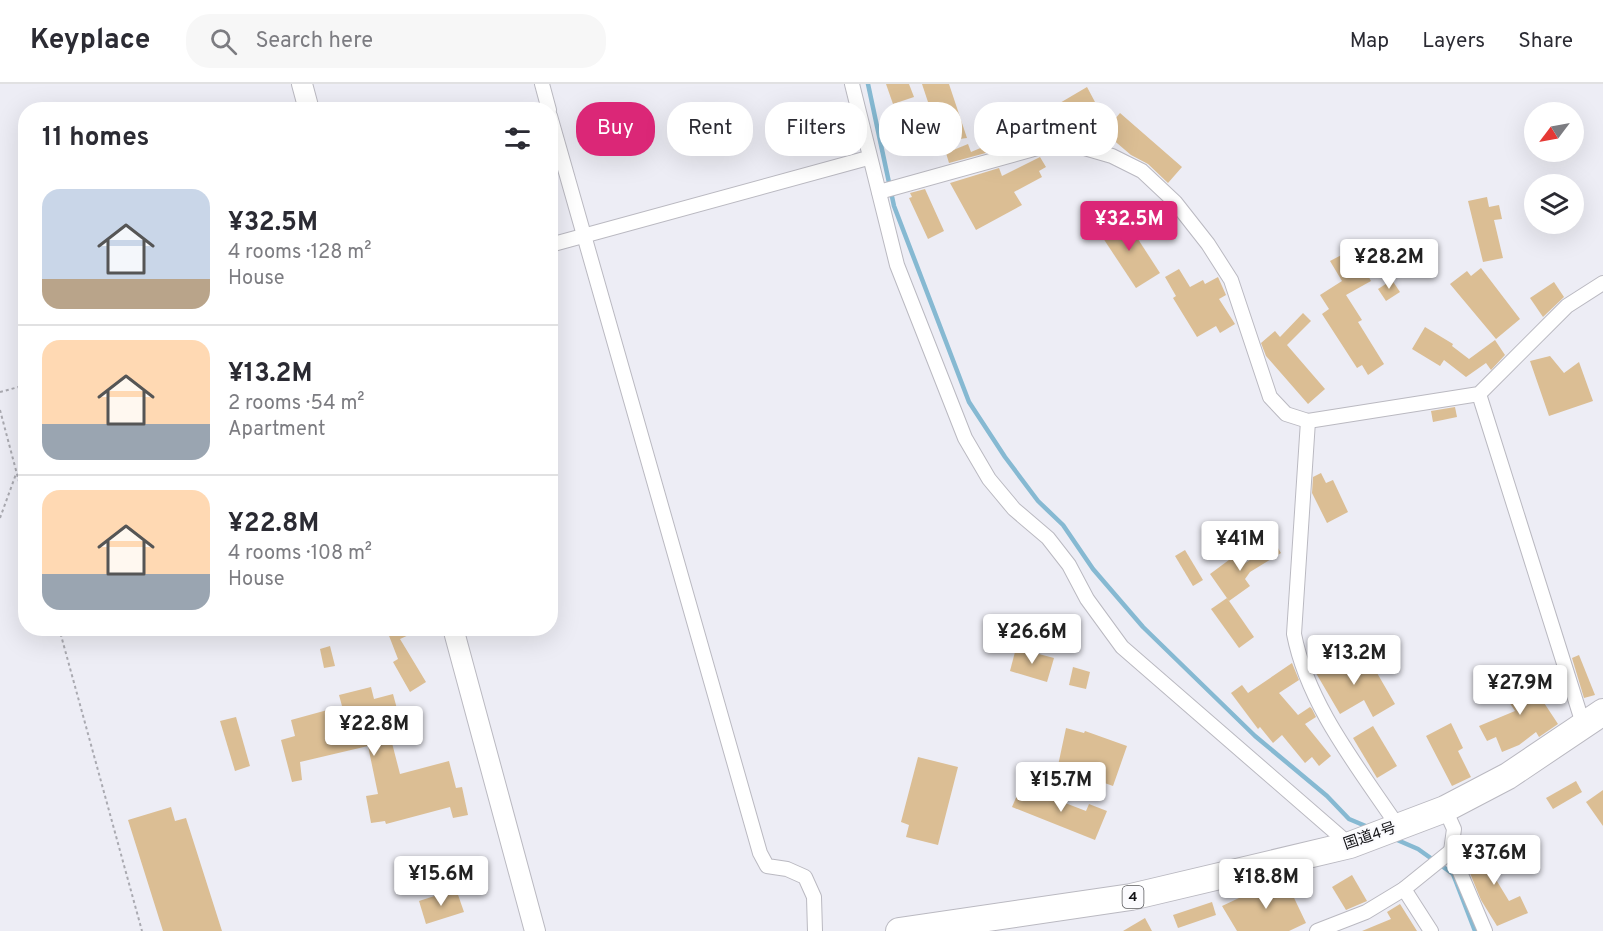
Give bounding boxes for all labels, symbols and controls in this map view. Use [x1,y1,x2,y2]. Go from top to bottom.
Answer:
search box [186,14,606,68]
text: Keyplace [30,23,150,59]
icon: search [207,25,240,58]
text: Search here [255,28,373,55]
text: Map [1350,28,1389,55]
text: Layers [1422,28,1485,55]
text: Share [1518,28,1573,55]
chip: Buy [576,102,655,156]
chip: Rent [667,102,753,156]
chip: Filters [765,102,867,156]
chip: New [879,102,962,156]
chip: Apartment [974,102,1118,156]
north arrow [1524,102,1584,162]
map controls [1524,102,1584,234]
text: 11 homes [42,122,149,155]
icon: filters [501,122,534,155]
button: layers [1524,174,1584,234]
pin: ¥32.5M [1080,201,1178,252]
text: ¥32.5M [228,207,318,240]
text: ¥32.5M [1094,207,1164,233]
icon: home [90,213,162,285]
pin: ¥28.2M [1340,239,1438,290]
text: 4 rooms · 128 m² [228,240,371,266]
text: ¥28.2M [1354,245,1424,271]
text: House [228,266,284,292]
text: ¥13.2M [228,358,312,391]
icon: home [90,364,162,436]
text: 2 rooms · 54 m² [228,391,365,417]
text: Apartment [228,417,326,443]
text: ¥22.8M [228,508,319,541]
icon: home [90,514,162,586]
pin: ¥41M [1204,521,1276,572]
text: ¥41M [1215,527,1265,553]
text: 4 rooms · 108 m² [228,541,372,567]
text: House [228,567,284,593]
pin: ¥26.6M [983,614,1081,665]
text: ¥26.6M [997,620,1067,646]
pin: ¥13.2M [1305,635,1403,686]
text: ¥13.2M [1322,641,1386,667]
pin: ¥27.9M [1471,665,1569,716]
text: ¥27.9M [1487,671,1553,697]
pin: ¥22.8M [325,706,423,757]
text: ¥22.8M [339,712,409,738]
pin: ¥15.7M [1012,762,1110,813]
text: ¥15.7M [1030,768,1092,794]
street label: 国道4号 [1341,819,1399,855]
pin: ¥37.6M [1445,835,1543,886]
text: ¥37.6M [1461,841,1527,867]
pin: ¥15.6M [392,856,490,907]
pin: ¥18.8M [1217,859,1315,910]
text: ¥15.6M [408,862,474,888]
text: ¥18.8M [1233,865,1299,891]
road number: 4 [1122,886,1144,908]

